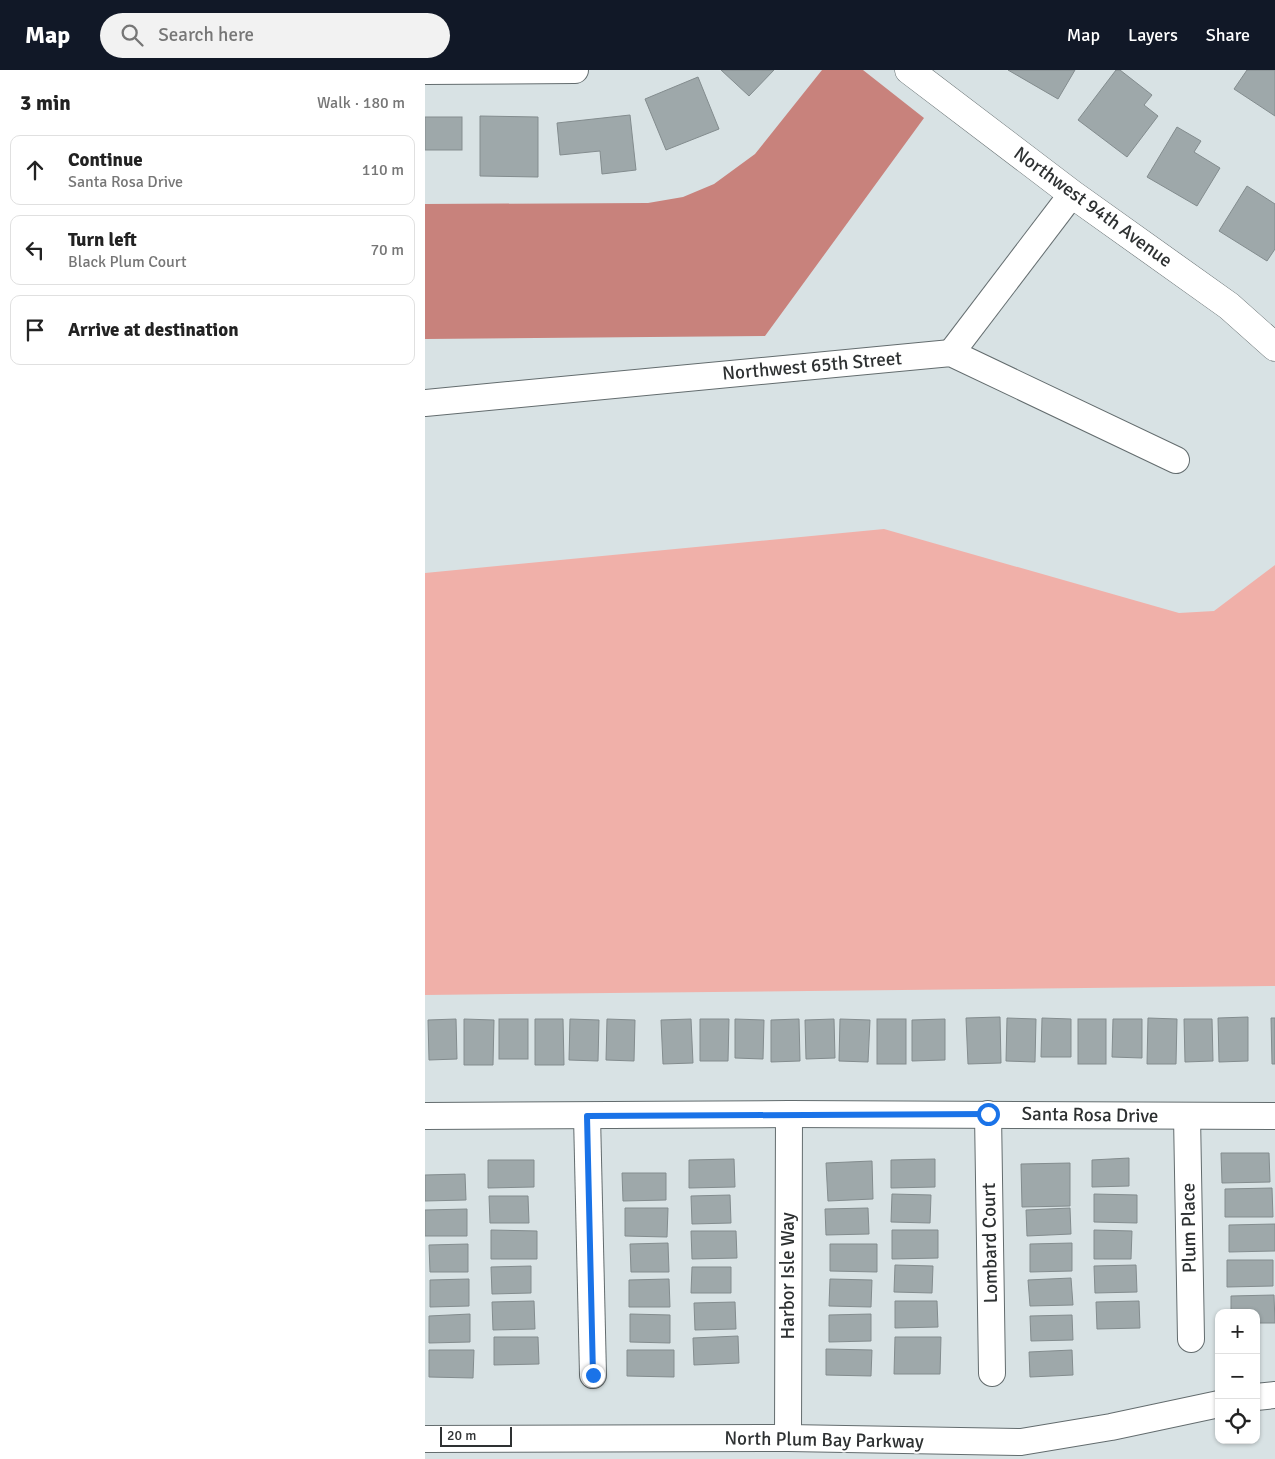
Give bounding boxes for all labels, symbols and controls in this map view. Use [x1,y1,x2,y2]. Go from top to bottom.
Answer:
search box [100,13,450,58]
text: Map [25,20,70,50]
icon: search [118,21,146,49]
text: Search here [158,23,254,47]
text: Map [1067,24,1100,46]
text: Layers [1128,24,1178,46]
text: Share [1206,24,1250,46]
text: 3 min [20,90,71,116]
text: Walk · 180 m [317,93,405,113]
street label: Northwest 94th Avenue [1009,141,1177,273]
text: Continue [68,148,143,172]
icon: ahead [21,156,49,184]
text: 110 m [362,160,404,180]
text: Santa Rosa Drive [68,172,183,192]
text: Turn left [68,228,137,252]
icon: left [21,236,49,264]
text: 70 m [370,240,404,260]
text: Black Plum Court [68,252,187,272]
icon: arrive [21,316,49,344]
text: Arrive at destination [68,318,239,342]
street label: Northwest 65th Street [721,346,903,386]
street label: Santa Rosa Drive [1021,1102,1159,1128]
route start [977,1103,1000,1126]
street label: Lombard Court [977,1182,1003,1304]
street label: Plum Place [1176,1183,1202,1273]
street label: Harbor Isle Way [776,1212,800,1340]
map controls [1215,1309,1260,1444]
button: + [1215,1309,1260,1354]
button: − [1215,1354,1260,1399]
route end [582,1364,605,1387]
button: locate [1215,1399,1260,1444]
scale bar [440,1424,513,1447]
street label: North Plum Bay Parkway [724,1426,924,1454]
text: 20 m [447,1427,476,1444]

